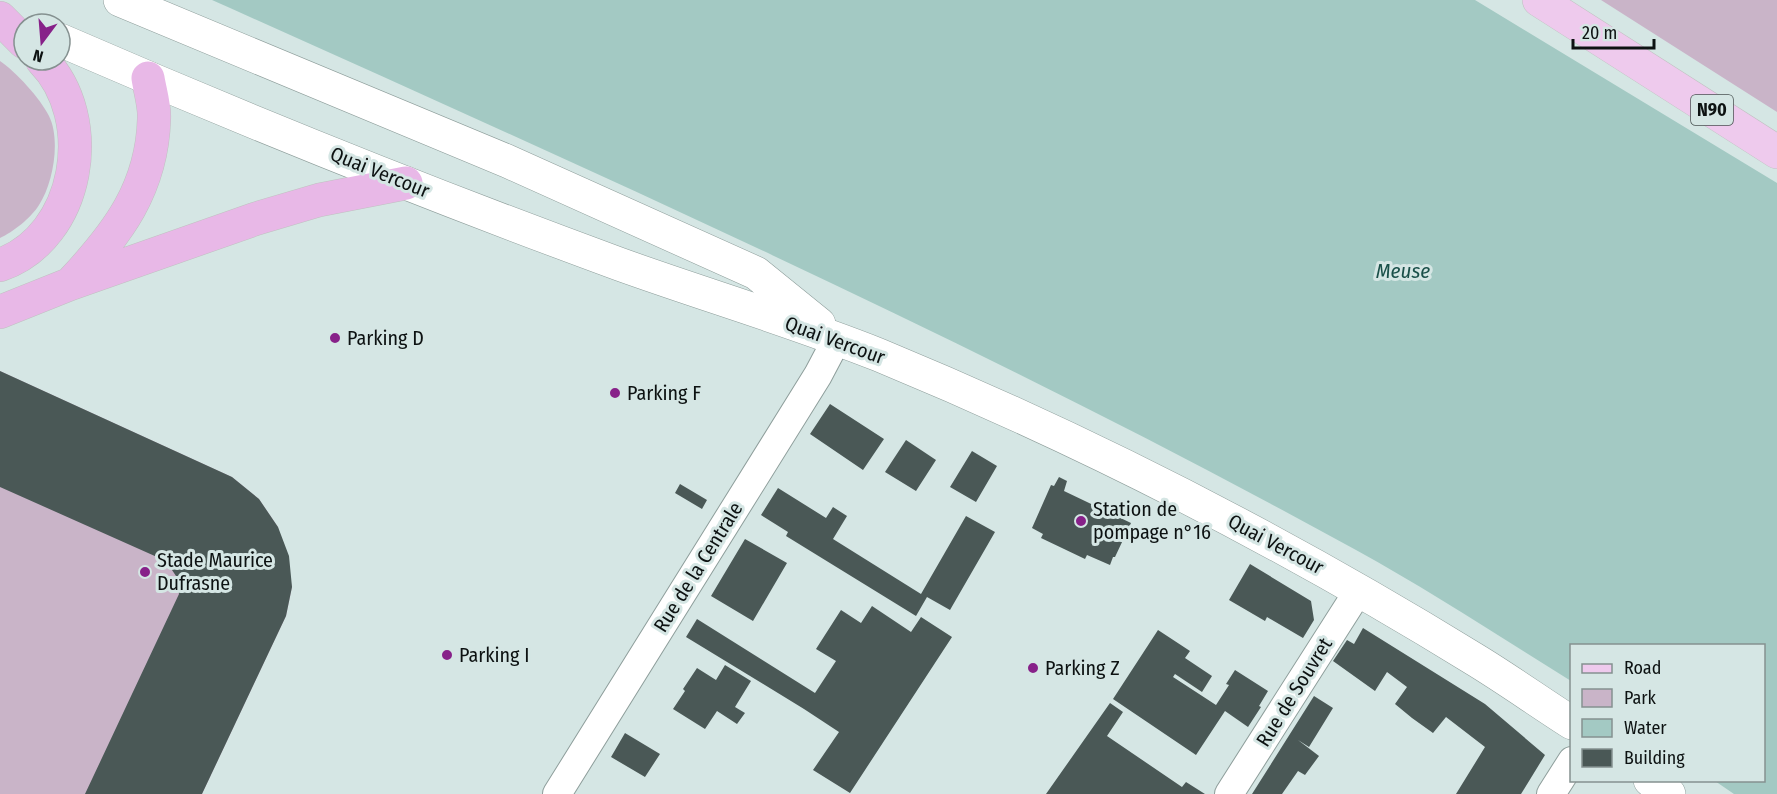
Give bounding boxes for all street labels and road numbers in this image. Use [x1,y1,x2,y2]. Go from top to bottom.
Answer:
road number: N90 [1691,95,1733,125]
street label: Quai Vercour [327,141,433,203]
street label: Quai Vercour [782,311,888,369]
street label: Rue de la Centrale [648,498,748,636]
street label: Quai Vercour [1224,509,1328,579]
street label: Rue de Souvret [1251,633,1337,751]

